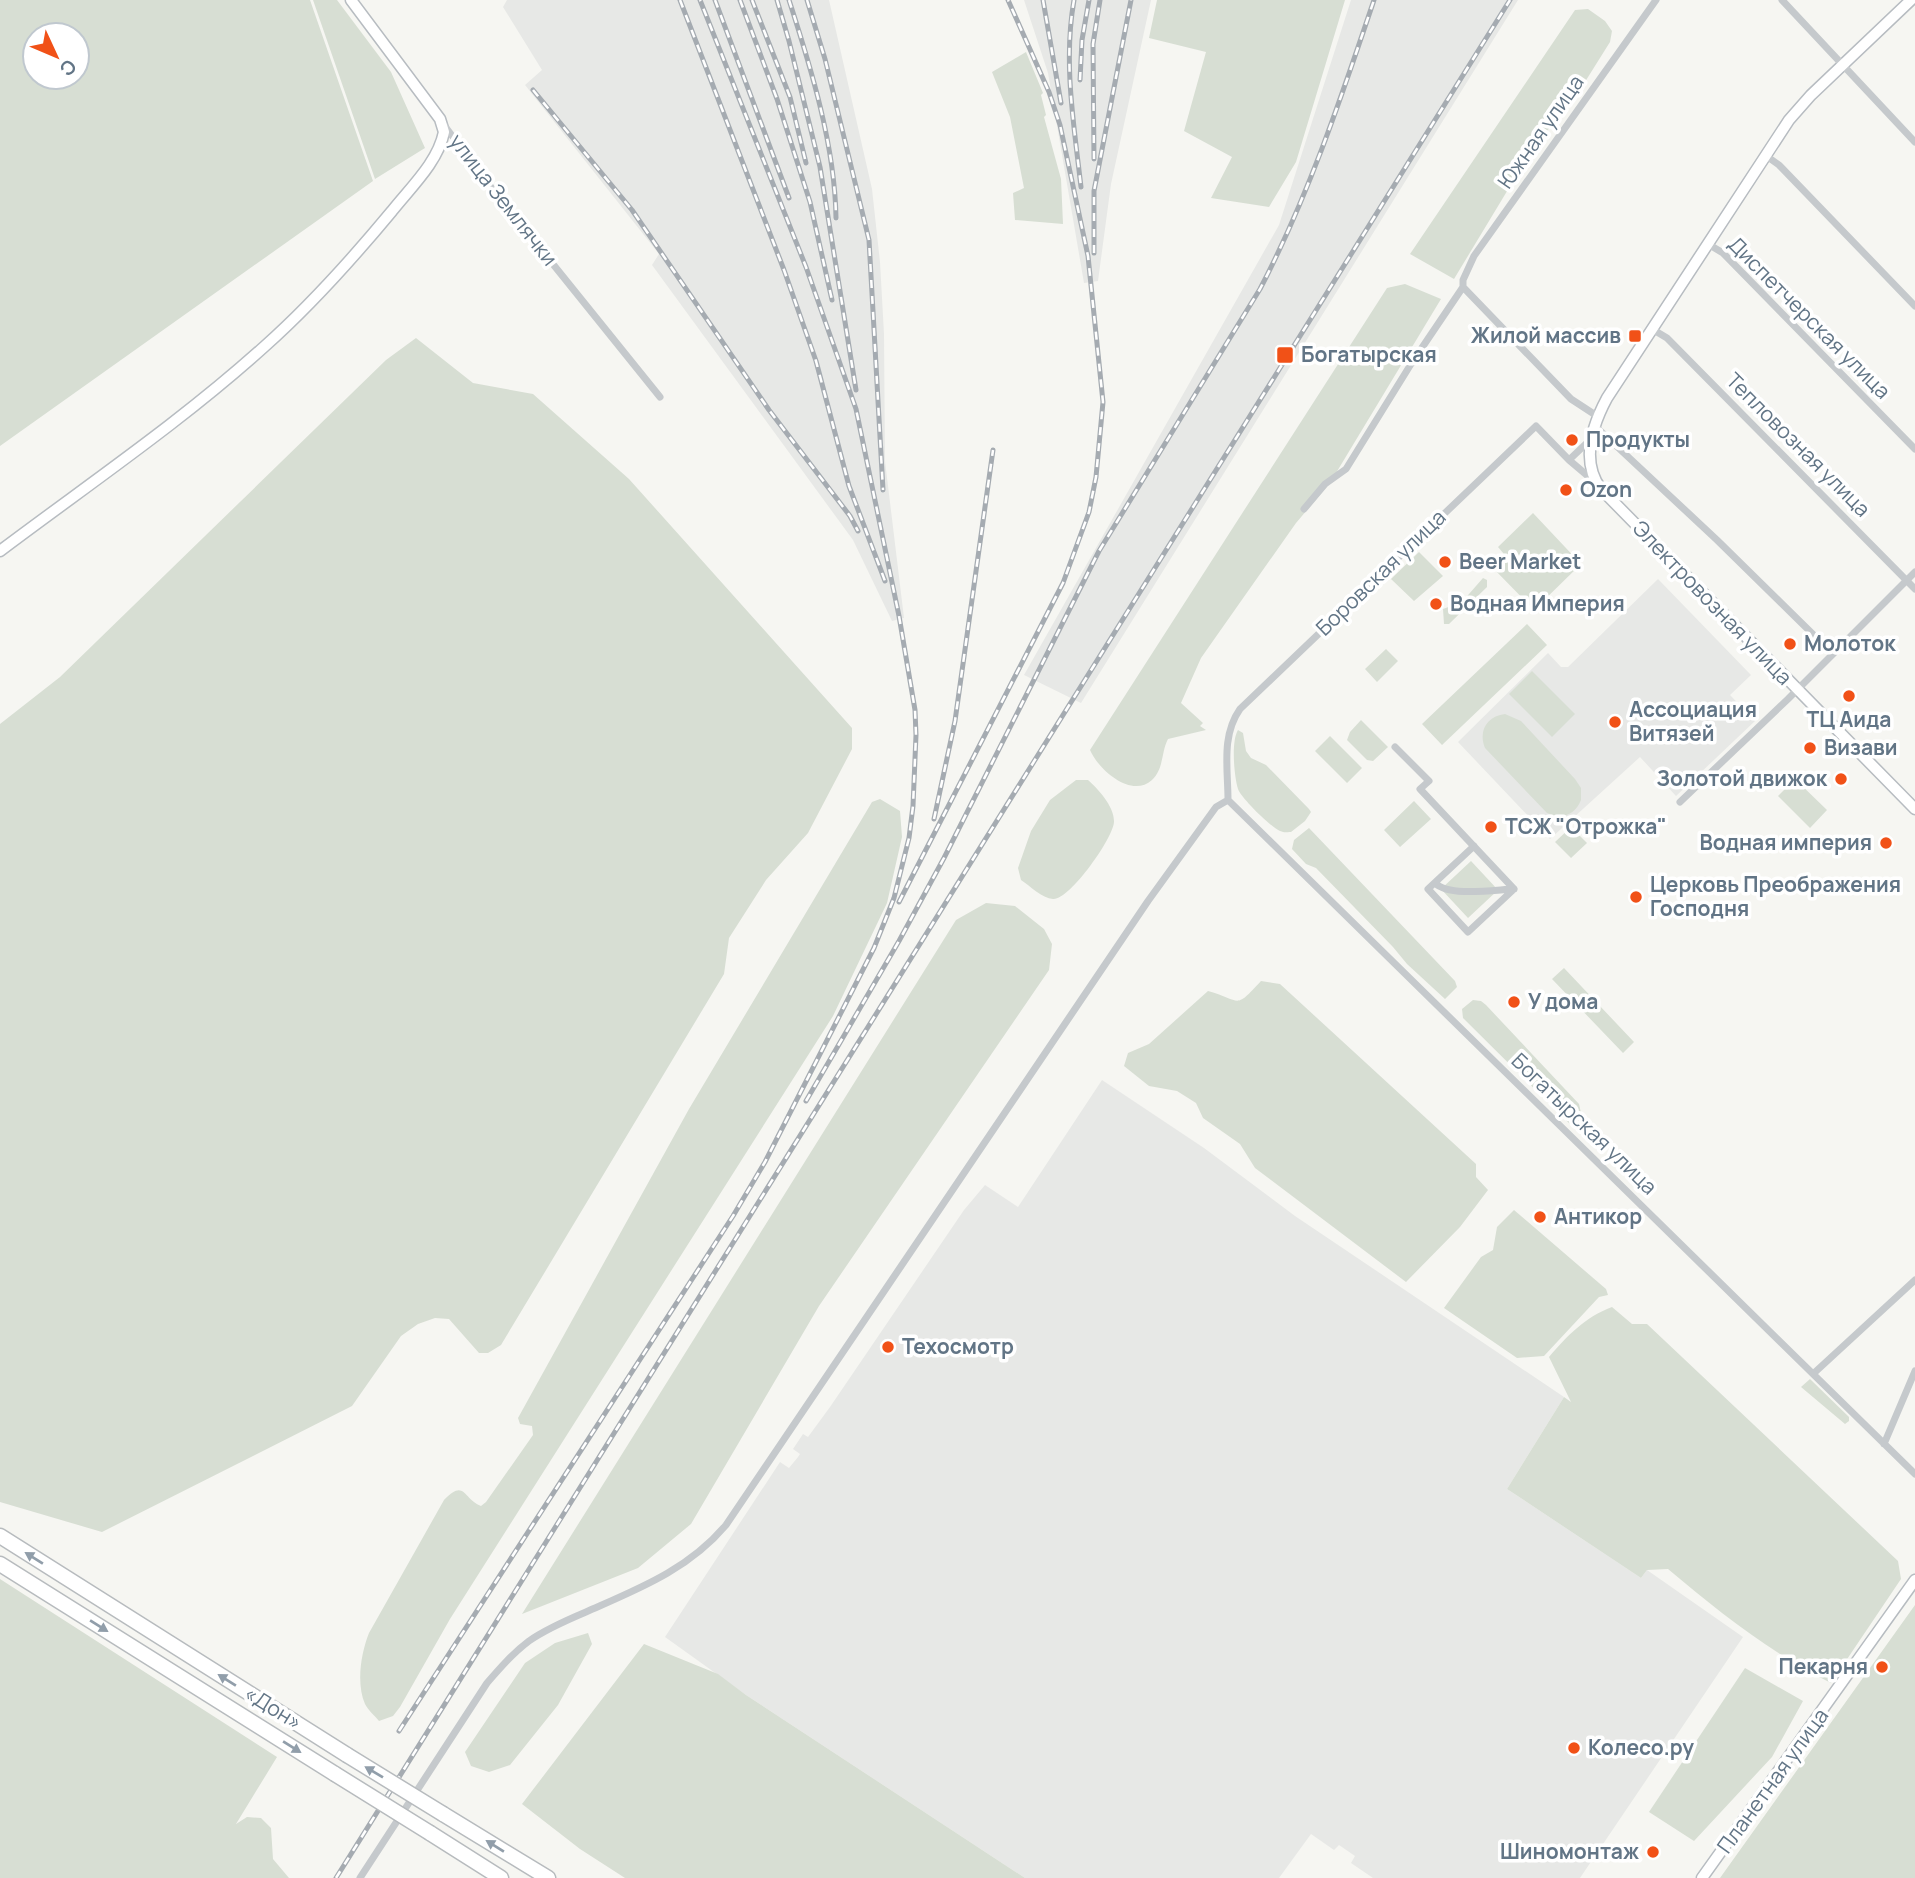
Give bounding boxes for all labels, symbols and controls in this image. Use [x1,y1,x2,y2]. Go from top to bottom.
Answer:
north arrow [21,21,91,91]
text: С [54,54,82,82]
street label: Южная улица [1491,69,1590,194]
street label: улица Землячки [443,128,564,271]
street label: Диспетчерская улица [1722,230,1897,405]
place label: Жилой массив [1471,321,1621,349]
marker: Жилой массив [1627,328,1643,344]
place label: Богатырская [1301,340,1437,368]
marker: Богатырская [1275,345,1295,365]
street label: Тепловозная улица [1721,366,1877,522]
place label: Продукты [1586,425,1690,453]
marker: Продукты [1564,432,1580,448]
place label: Ozon [1580,475,1632,503]
marker: Ozon [1558,482,1574,498]
street label: Боровская улица [1309,503,1451,641]
street label: Электровозная улица [1627,514,1799,691]
place label: Beer Market [1459,547,1581,575]
marker: Beer Market [1437,554,1453,570]
place label: Водная Империя [1450,589,1625,617]
marker: Водная Империя [1428,596,1444,612]
place label: Молоток [1804,629,1896,657]
marker: Молоток [1782,636,1798,652]
marker: ТЦ Аида [1841,688,1857,704]
place label: Ассоциация Витязей [1629,695,1757,747]
place label: ТЦ Аида [1807,705,1891,733]
marker: Ассоциация Витязей [1607,714,1623,730]
place label: Визави [1824,733,1898,761]
marker: Визави [1802,740,1818,756]
place label: Золотой движок [1656,764,1828,792]
marker: Золотой движок [1833,771,1849,787]
place label: ТСЖ "Отрожка" [1505,812,1667,840]
marker: ТСЖ "Отрожка" [1483,819,1499,835]
place label: Водная империя [1700,828,1872,856]
marker: Водная империя [1878,835,1894,851]
place label: Церковь Преображения Господня [1650,870,1901,922]
marker: Церковь Преображения Господня [1628,889,1644,905]
place label: У дома [1528,987,1598,1015]
marker: У дома [1506,994,1522,1010]
street label: Богатырская улица [1506,1046,1664,1200]
place label: Антикор [1554,1202,1642,1230]
marker: Антикор [1532,1209,1548,1225]
place label: Техосмотр [902,1332,1014,1360]
marker: Техосмотр [880,1339,896,1355]
one-way arrow [25,1552,44,1565]
one-way arrow [90,1620,109,1633]
place label: Пекарня [1779,1652,1868,1680]
marker: Пекарня [1874,1659,1890,1675]
one-way arrow [217,1673,237,1686]
street label: «Дон» [239,1679,308,1736]
street label: Планетная улица [1710,1702,1834,1858]
place label: Колесо.ру [1588,1733,1694,1761]
marker: Колесо.ру [1566,1740,1582,1756]
one-way arrow [282,1741,302,1754]
one-way arrow [364,1765,384,1778]
place label: Шиномонтаж [1500,1837,1639,1865]
one-way arrow [486,1839,505,1852]
marker: Шиномонтаж [1645,1844,1661,1860]

